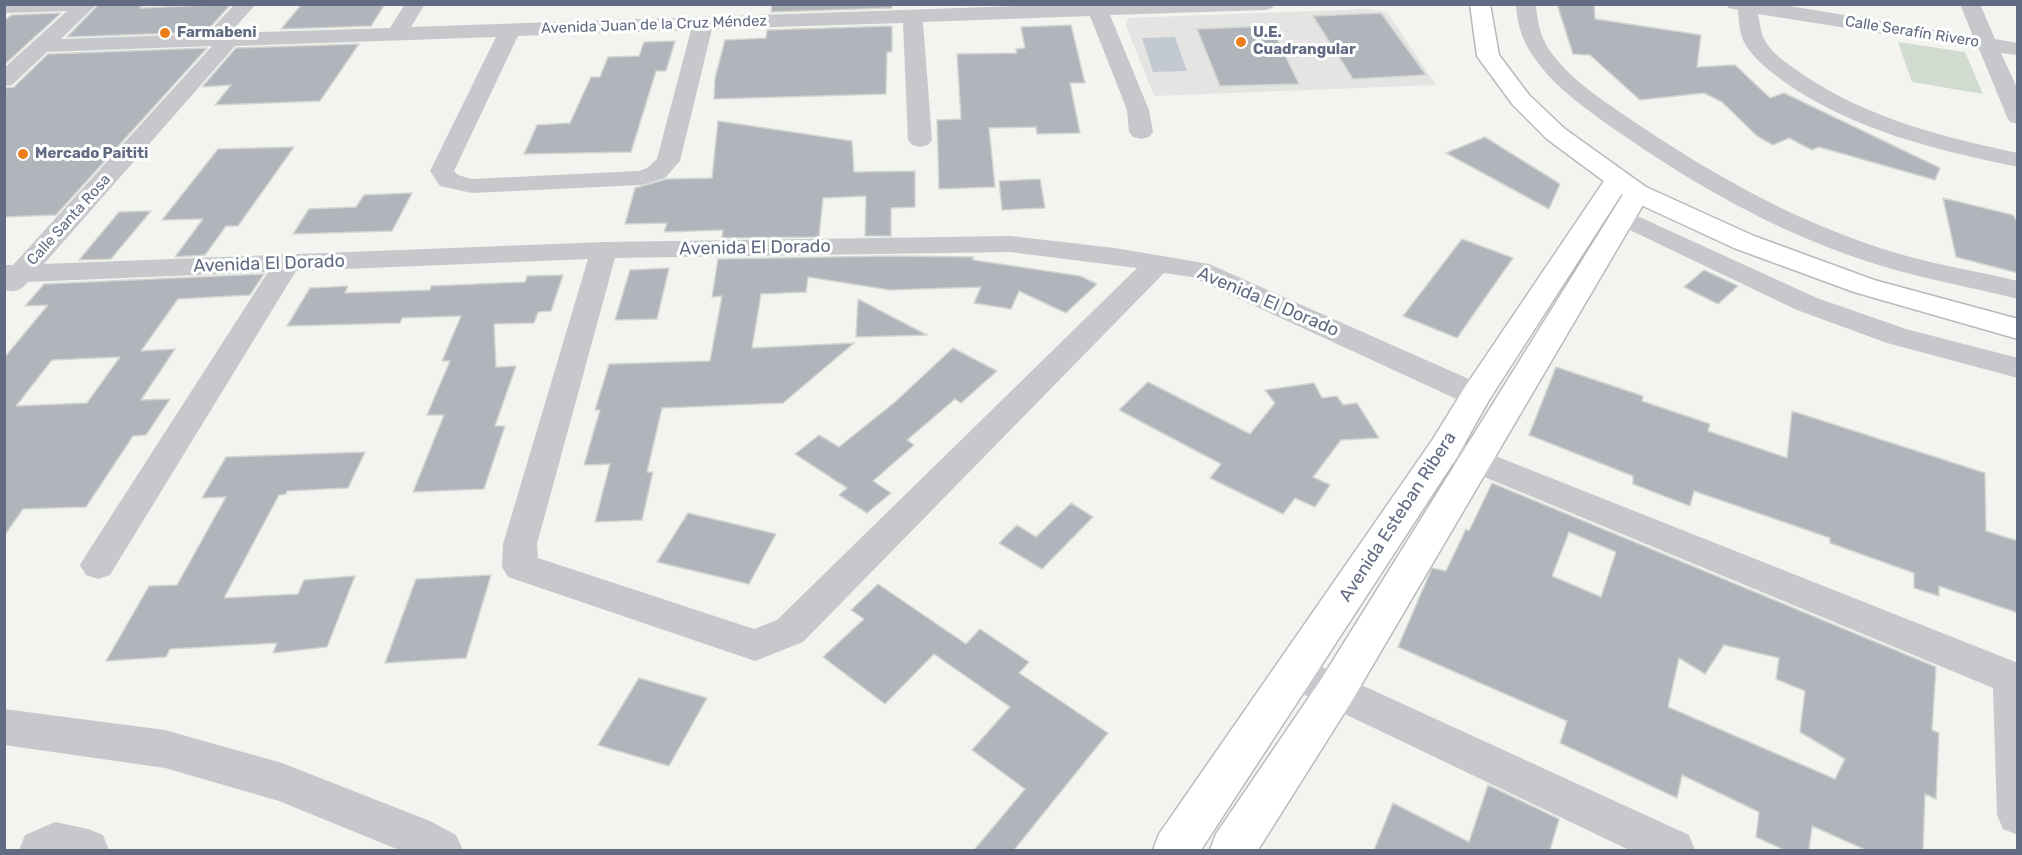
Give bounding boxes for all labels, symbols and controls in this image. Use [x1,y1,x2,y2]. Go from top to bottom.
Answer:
street label: Avenida Juan de la Cruz Méndez [541,12,767,38]
street label: Calle Serafín Rivero [1844,13,1980,51]
place label: Farmabeni [177,24,257,42]
place label: U.E. Cuadrangular [1253,24,1356,59]
marker: Farmabeni [158,26,172,40]
marker: U.E. Cuadrangular [1234,35,1248,49]
place label: Mercado Paititi [35,145,148,163]
marker: Mercado Paititi [16,147,30,161]
street label: Calle Santa Rosa [23,171,115,269]
street label: Avenida El Dorado [679,236,831,260]
street label: Avenida El Dorado [193,251,345,277]
street label: Avenida El Dorado [1194,262,1342,342]
street label: Avenida Esteban Ribera [1335,428,1461,606]

